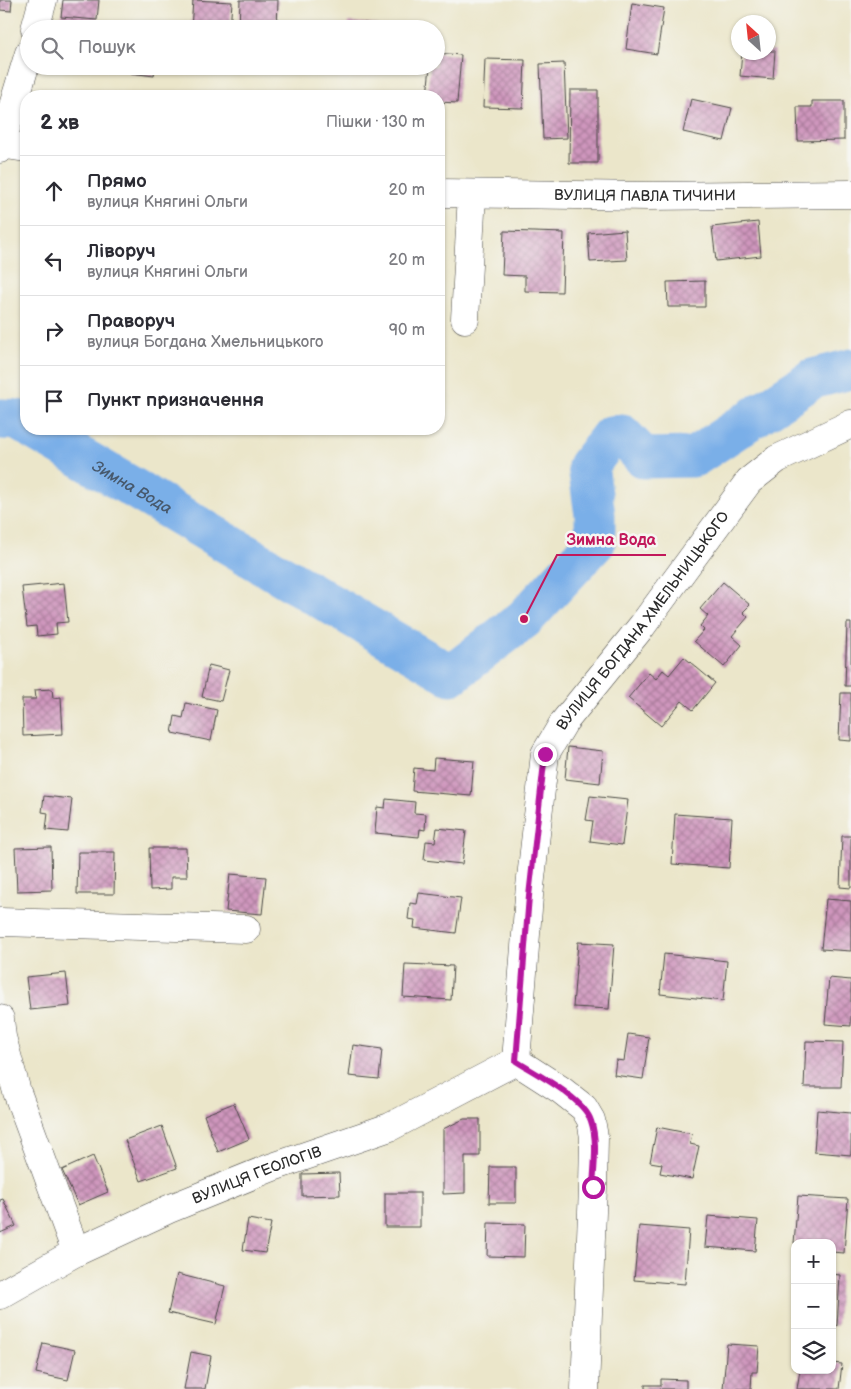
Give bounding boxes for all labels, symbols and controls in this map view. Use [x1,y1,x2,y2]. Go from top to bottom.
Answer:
north arrow [731,15,776,60]
search box [20,20,445,75]
icon: search [38,34,66,62]
text: Пошук [78,36,136,59]
text: 2 хв [40,110,79,135]
text: Пішки · 130 m [326,113,425,132]
text: Прямо [87,170,147,193]
icon: ahead [40,177,68,205]
text: 20 m [389,181,425,200]
street label: ВУЛИЦЯ ПАВЛА ТИЧИНИ [554,185,736,206]
text: вулиця Княгині Ольги [87,193,248,212]
text: Ліворуч [87,240,156,263]
icon: left [40,247,68,275]
text: 20 m [389,251,425,270]
text: вулиця Княгині Ольги [87,263,248,282]
text: Праворуч [87,310,175,333]
icon: right [40,317,68,345]
text: 90 m [389,321,425,340]
text: вулиця Богдана Хмельницького [87,333,323,352]
icon: arrive [40,387,68,415]
text: Пункт призначення [87,389,264,412]
water label: Зимна Вода [89,456,176,518]
street label: ВУЛИЦЯ БОГДАНА ХМЕЛЬНИЦЬКОГО [552,507,733,733]
callout: Зимна Вода [557,524,666,555]
text: Зимна Вода [566,531,656,550]
route end [534,743,557,766]
street label: ВУЛИЦЯ ГЕОЛОГІВ [189,1141,324,1208]
route start [582,1176,605,1199]
map controls [791,1239,836,1374]
button: + [791,1239,836,1284]
button: − [791,1284,836,1329]
button: layers [791,1329,836,1374]

